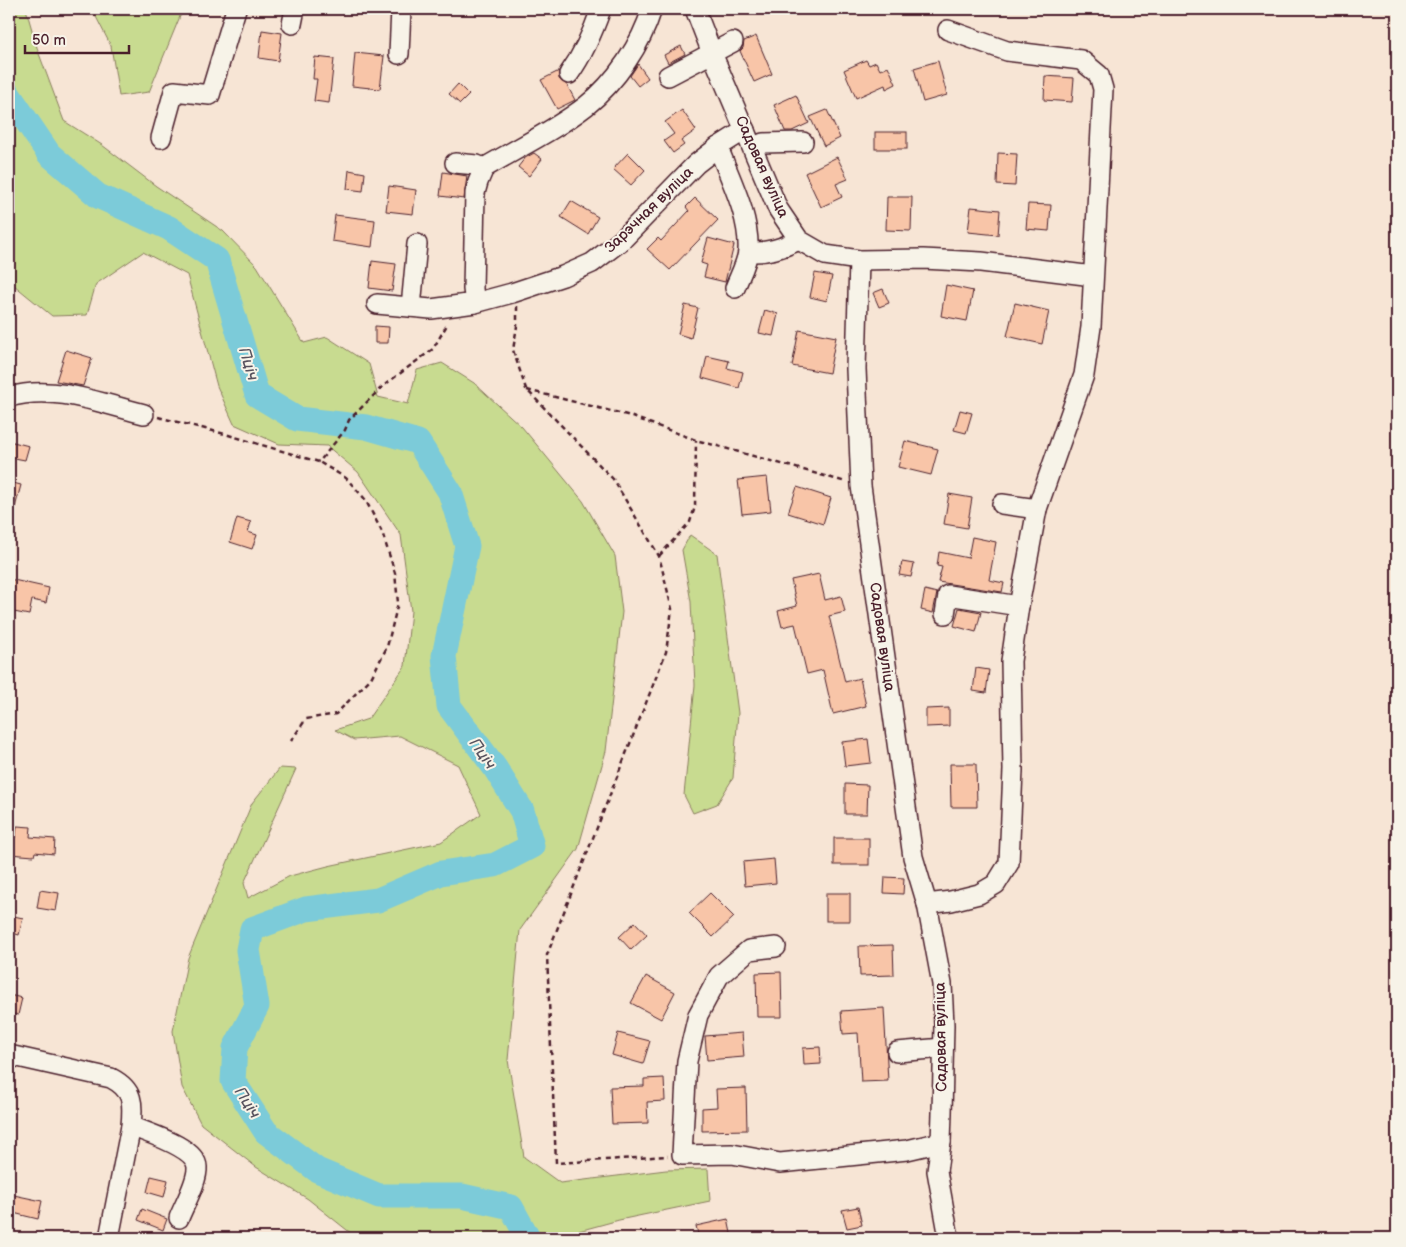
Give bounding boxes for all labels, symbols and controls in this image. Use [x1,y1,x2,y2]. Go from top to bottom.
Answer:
scale bar [25,22,129,54]
text: 50 m [32,31,66,50]
street label: Садовая вуліца [731,113,793,221]
street label: Зарэчная вуліца [601,163,697,257]
water label: Пціч [234,345,262,383]
street label: Садовая вуліца [865,581,899,693]
water label: Пціч [465,735,499,773]
street label: Садовая вуліца [931,982,951,1092]
water label: Пціч [230,1084,264,1122]

